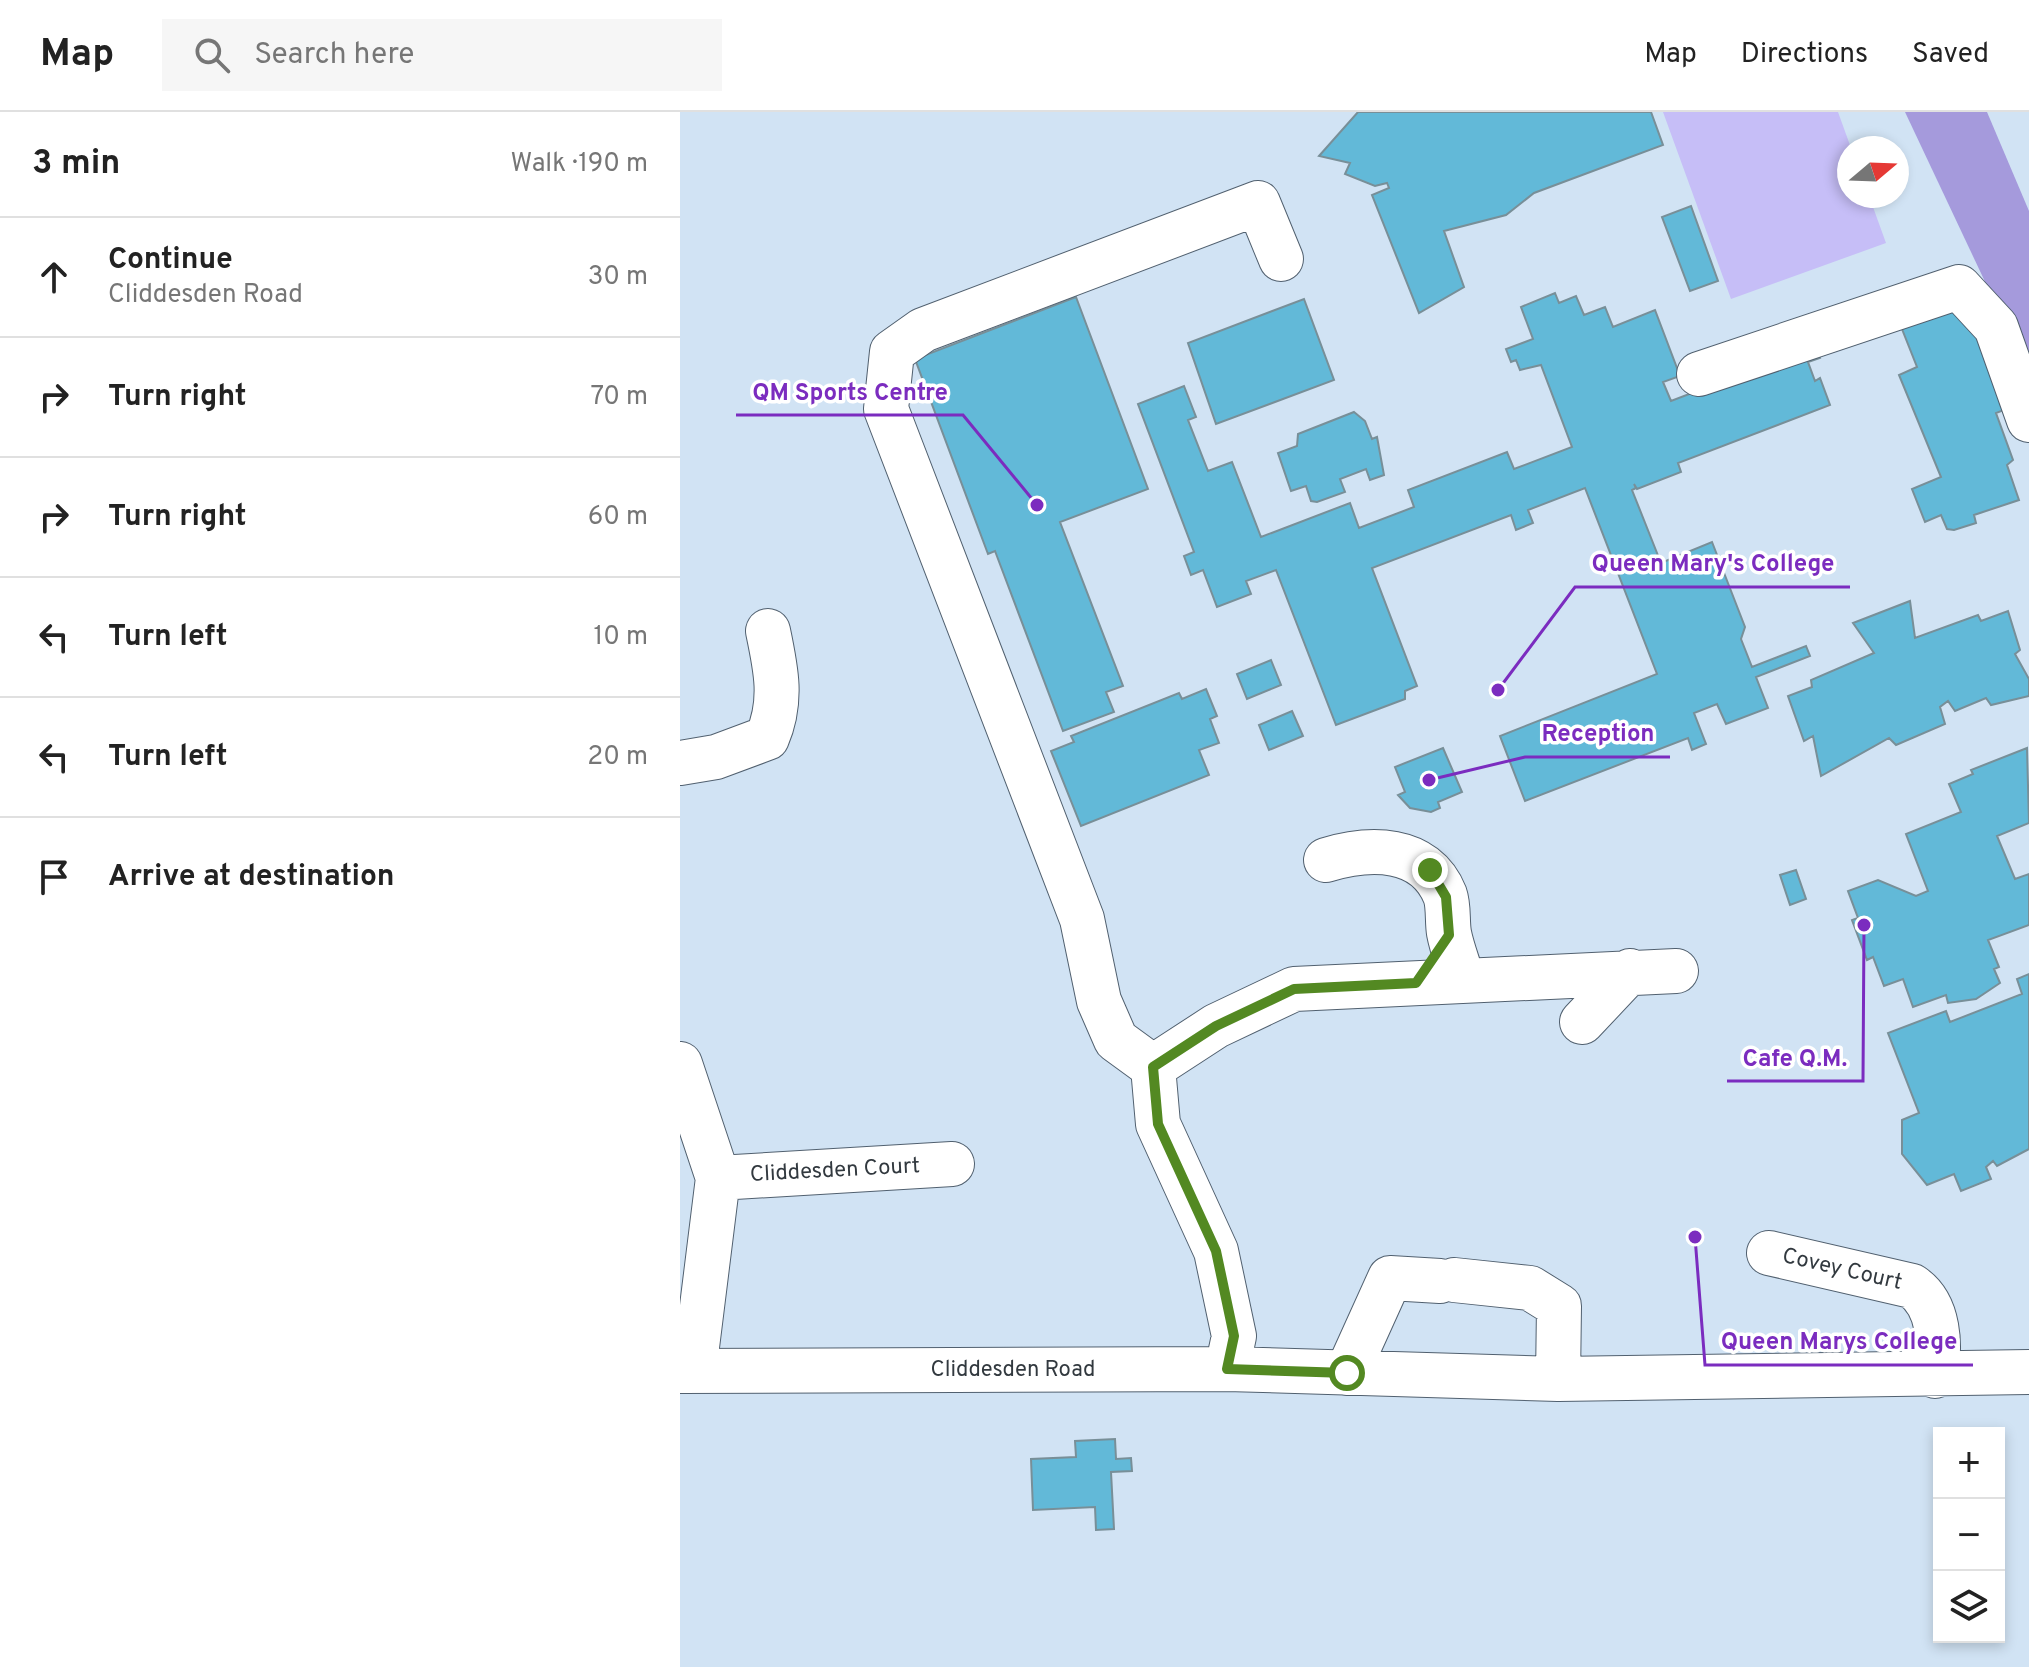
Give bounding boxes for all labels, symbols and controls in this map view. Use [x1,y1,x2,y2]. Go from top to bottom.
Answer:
search box [162,19,722,91]
text: Map [40,31,114,80]
icon: search [190,33,234,77]
text: Search here [254,37,414,74]
text: Map [1644,37,1697,73]
text: Directions [1741,37,1868,73]
text: Saved [1912,37,1989,73]
north arrow [1837,136,1909,208]
text: 3 min [32,143,120,186]
text: Walk · 190 m [510,148,648,181]
text: Continue [108,242,233,279]
icon: ahead [32,255,76,299]
text: 30 m [588,261,648,294]
text: Cliddesden Road [108,279,303,312]
callout: QM Sports Centre [736,367,963,415]
icon: right [32,375,76,419]
text: Turn right [108,379,246,416]
text: QM Sports Centre [752,379,948,409]
text: 70 m [590,381,648,414]
icon: right [32,495,76,539]
text: Turn right [108,499,246,536]
text: 60 m [588,501,648,534]
callout: Queen Mary's College [1575,539,1850,587]
text: Queen Mary's College [1592,550,1834,580]
icon: left [32,615,76,659]
text: Turn left [108,619,228,656]
text: 10 m [593,621,648,654]
callout: Reception [1525,709,1670,757]
text: Reception [1542,720,1654,750]
icon: left [32,735,76,779]
text: Turn left [108,739,228,776]
text: 20 m [587,741,648,774]
route end [1412,852,1448,888]
icon: arrive [32,855,76,899]
text: Arrive at destination [108,859,394,896]
callout: Cafe Q.M. [1727,1033,1863,1081]
text: Cafe Q.M. [1743,1045,1847,1075]
street label: Cliddesden Court [749,1153,921,1189]
street label: Covey Court [1779,1243,1905,1297]
callout: Queen Marys College [1705,1317,1973,1365]
text: Queen Marys College [1721,1328,1957,1358]
route start [1329,1355,1365,1391]
street label: Cliddesden Road [931,1357,1095,1384]
map controls [1933,1427,2005,1643]
button: + [1933,1427,2005,1499]
button: − [1933,1499,2005,1571]
button: layers [1933,1571,2005,1643]

